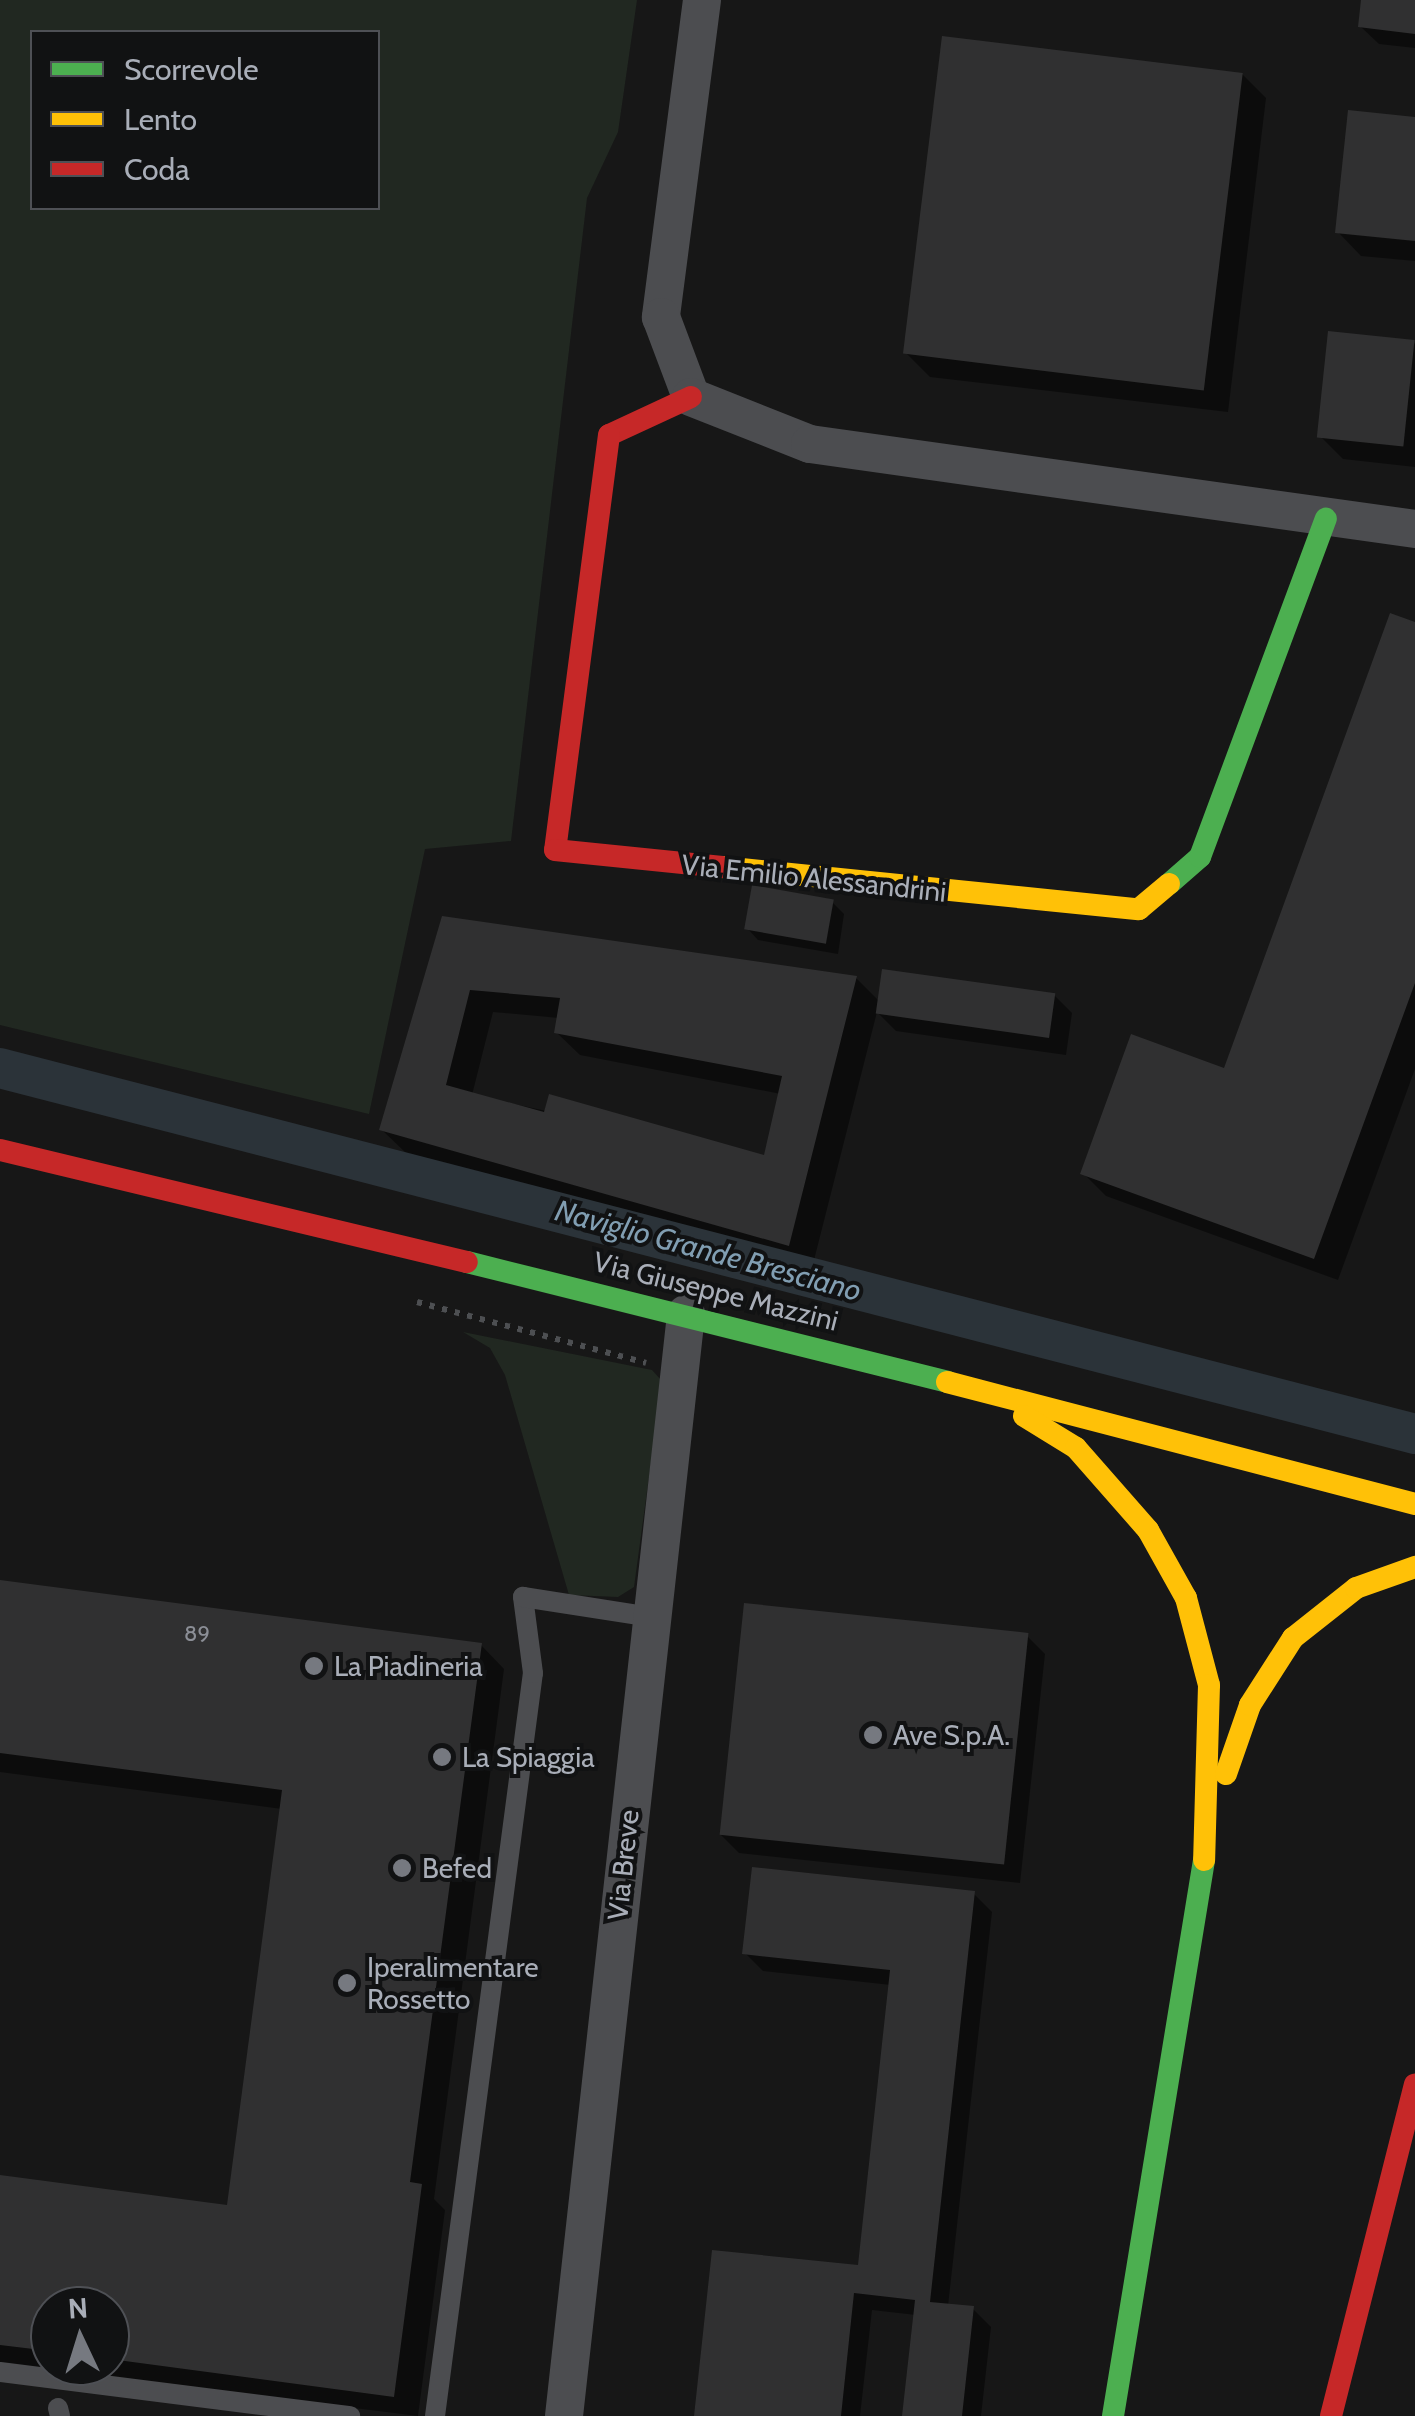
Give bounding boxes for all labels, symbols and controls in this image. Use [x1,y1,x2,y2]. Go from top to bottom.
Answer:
legend [30,30,380,210]
text: Scorrevole [124,51,259,88]
text: Lento [124,101,197,138]
text: Coda [124,151,190,188]
street label: Via Emilio Alessandrini [680,847,948,909]
water label: Naviglio Grande Bresciano [551,1193,865,1309]
street label: Via Giuseppe Mazzini [590,1244,842,1338]
house number: 89 [184,1621,210,1647]
place label: La Piadineria [334,1649,483,1683]
marker: La Piadineria [303,1655,325,1677]
place label: Ave S.p.A. [893,1718,1010,1752]
marker: Ave S.p.A. [862,1724,884,1746]
place label: La Spiaggia [462,1740,595,1774]
marker: La Spiaggia [431,1746,453,1768]
street label: Via Breve [600,1808,646,1922]
place label: Befed [422,1851,492,1885]
marker: Befed [391,1857,413,1879]
place label: Iperalimentare Rossetto [367,1950,538,2016]
marker: Iperalimentare Rossetto [336,1972,358,1994]
north arrow [30,2286,130,2386]
text: N [67,2290,89,2326]

